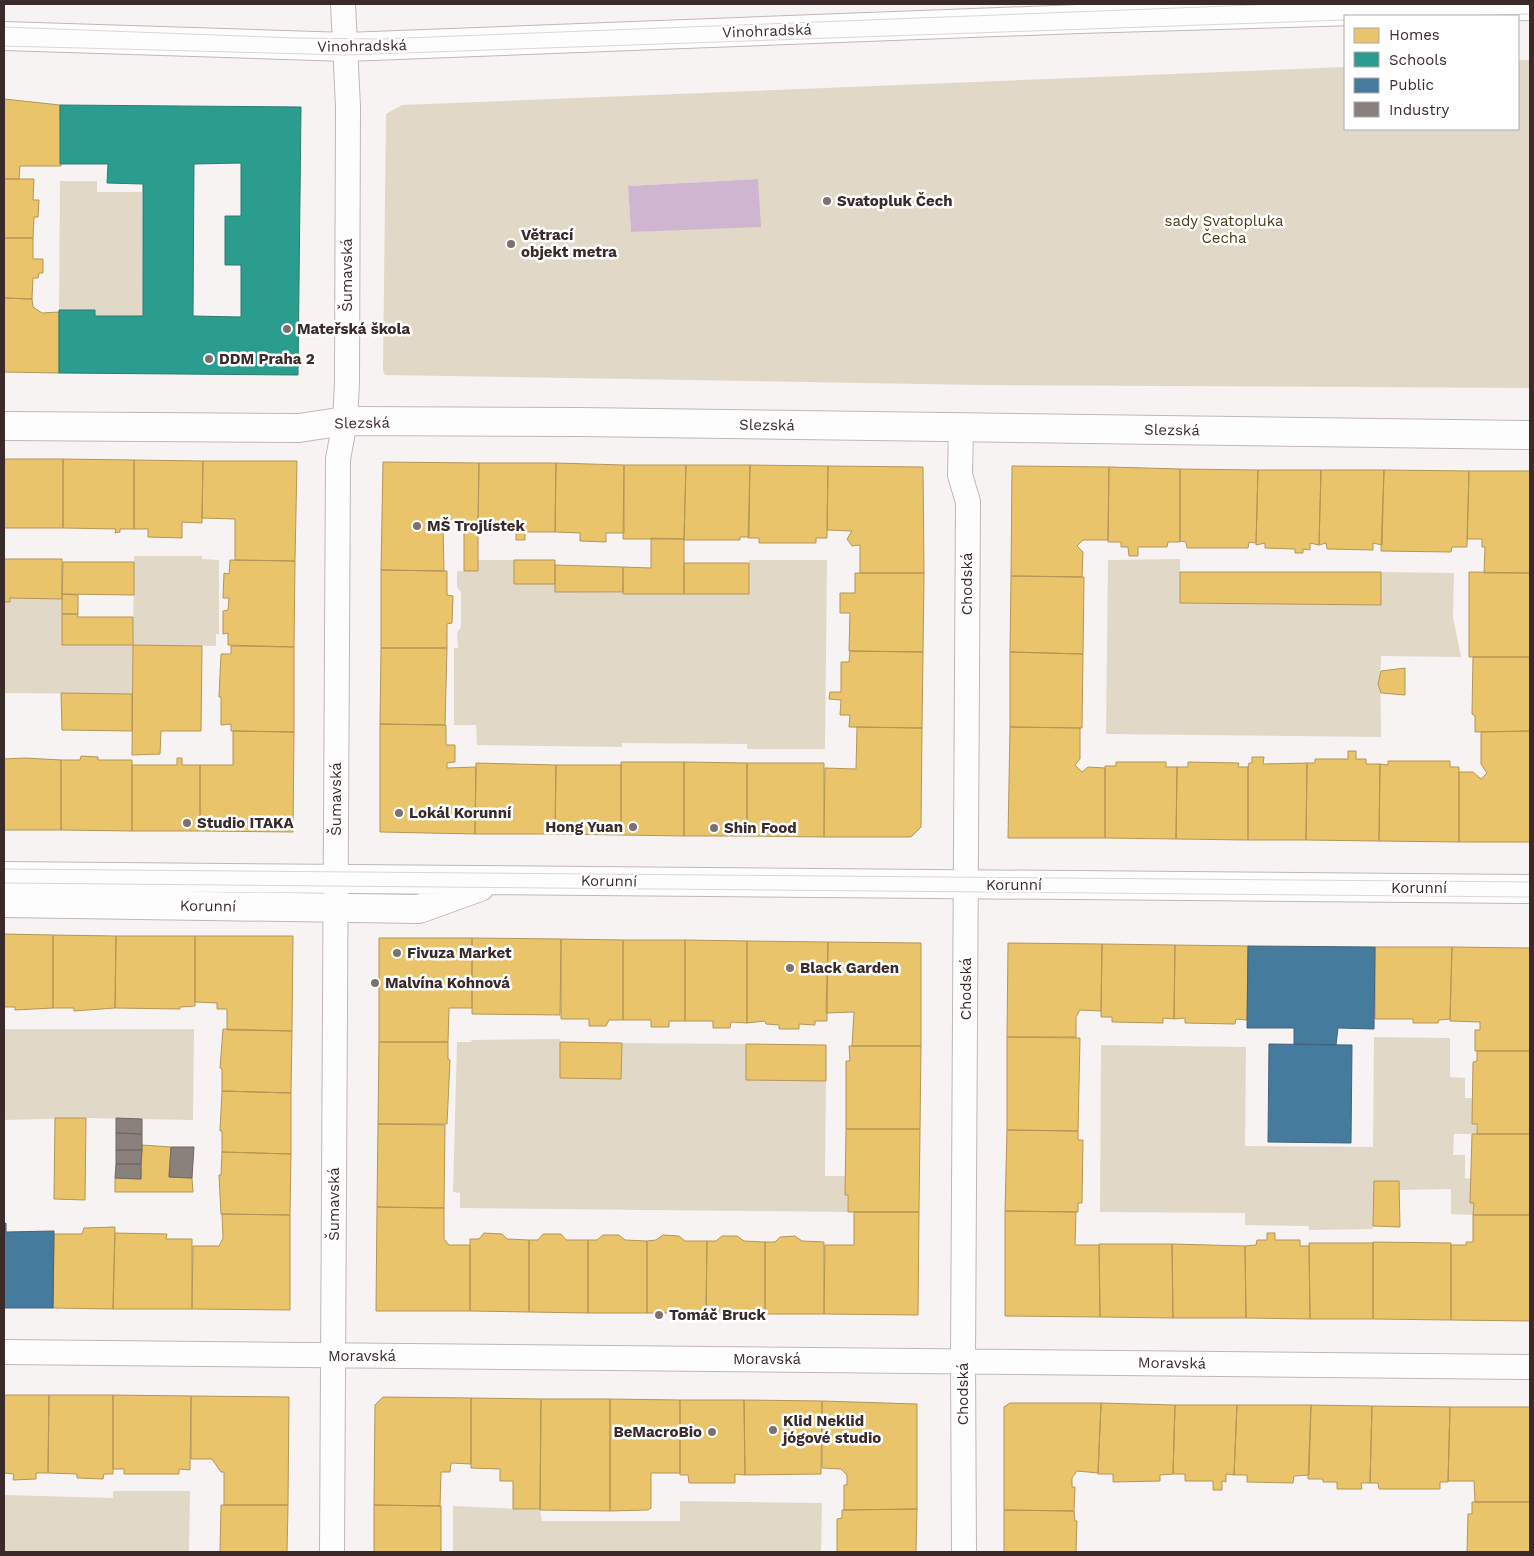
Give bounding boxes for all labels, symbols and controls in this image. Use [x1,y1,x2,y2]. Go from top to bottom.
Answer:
legend [1344,15,1519,130]
street label: Vinohradská [722,20,813,42]
text: Homes [1389,26,1440,44]
street label: Vinohradská [317,36,408,56]
text: Schools [1389,51,1447,69]
text: Public [1389,76,1434,94]
text: Industry [1389,101,1450,119]
place label: Svatopluk Čech [837,192,953,210]
marker: Svatopluk Čech [821,195,833,207]
park label: sady Svatopluka Čecha [1165,212,1284,247]
place label: Větrací objekt metra [521,226,617,261]
street label: Šumavská [337,238,356,312]
marker: Větrací objekt metra [505,238,517,250]
place label: Mateřská škola [297,320,411,338]
marker: Mateřská škola [281,323,293,335]
place label: DDM Praha 2 [219,350,315,368]
marker: DDM Praha 2 [203,353,215,365]
street label: Slezská [334,414,390,432]
street label: Slezská [739,416,795,434]
street label: Slezská [1144,421,1200,439]
place label: MŠ Trojlístek [427,517,525,535]
marker: MŠ Trojlístek [411,520,423,532]
street label: Chodská [958,552,976,615]
street label: Šumavská [326,762,345,836]
place label: Lokál Korunní [409,804,512,822]
marker: Lokál Korunní [393,807,405,819]
place label: Studio ITAKA [197,814,294,832]
marker: Studio ITAKA [181,817,193,829]
place label: Hong Yuan [545,818,623,836]
place label: Shin Food [724,819,797,837]
marker: Hong Yuan [627,821,639,833]
marker: Shin Food [708,822,720,834]
street label: Korunní [581,872,637,890]
street label: Korunní [986,876,1042,894]
street label: Korunní [1391,879,1447,897]
street label: Korunní [180,897,236,915]
place label: Fivuza Market [407,944,512,962]
marker: Fivuza Market [391,947,403,959]
street label: Chodská [957,957,975,1020]
place label: Black Garden [800,959,899,977]
marker: Black Garden [784,962,796,974]
place label: Malvína Kohnová [385,974,510,992]
marker: Malvína Kohnová [369,977,381,989]
street label: Šumavská [324,1167,343,1241]
place label: Tomáč Bruck [669,1306,766,1324]
marker: Tomáč Bruck [653,1309,665,1321]
street label: Moravská [328,1347,397,1365]
street label: Moravská [733,1350,802,1368]
street label: Moravská [1138,1353,1207,1373]
street label: Chodská [954,1362,972,1425]
place label: Klid Neklid jógové studio [781,1412,881,1447]
place label: BeMacroBio [613,1423,702,1441]
marker: Klid Neklid jógové studio [767,1424,779,1436]
marker: BeMacroBio [706,1426,718,1438]

